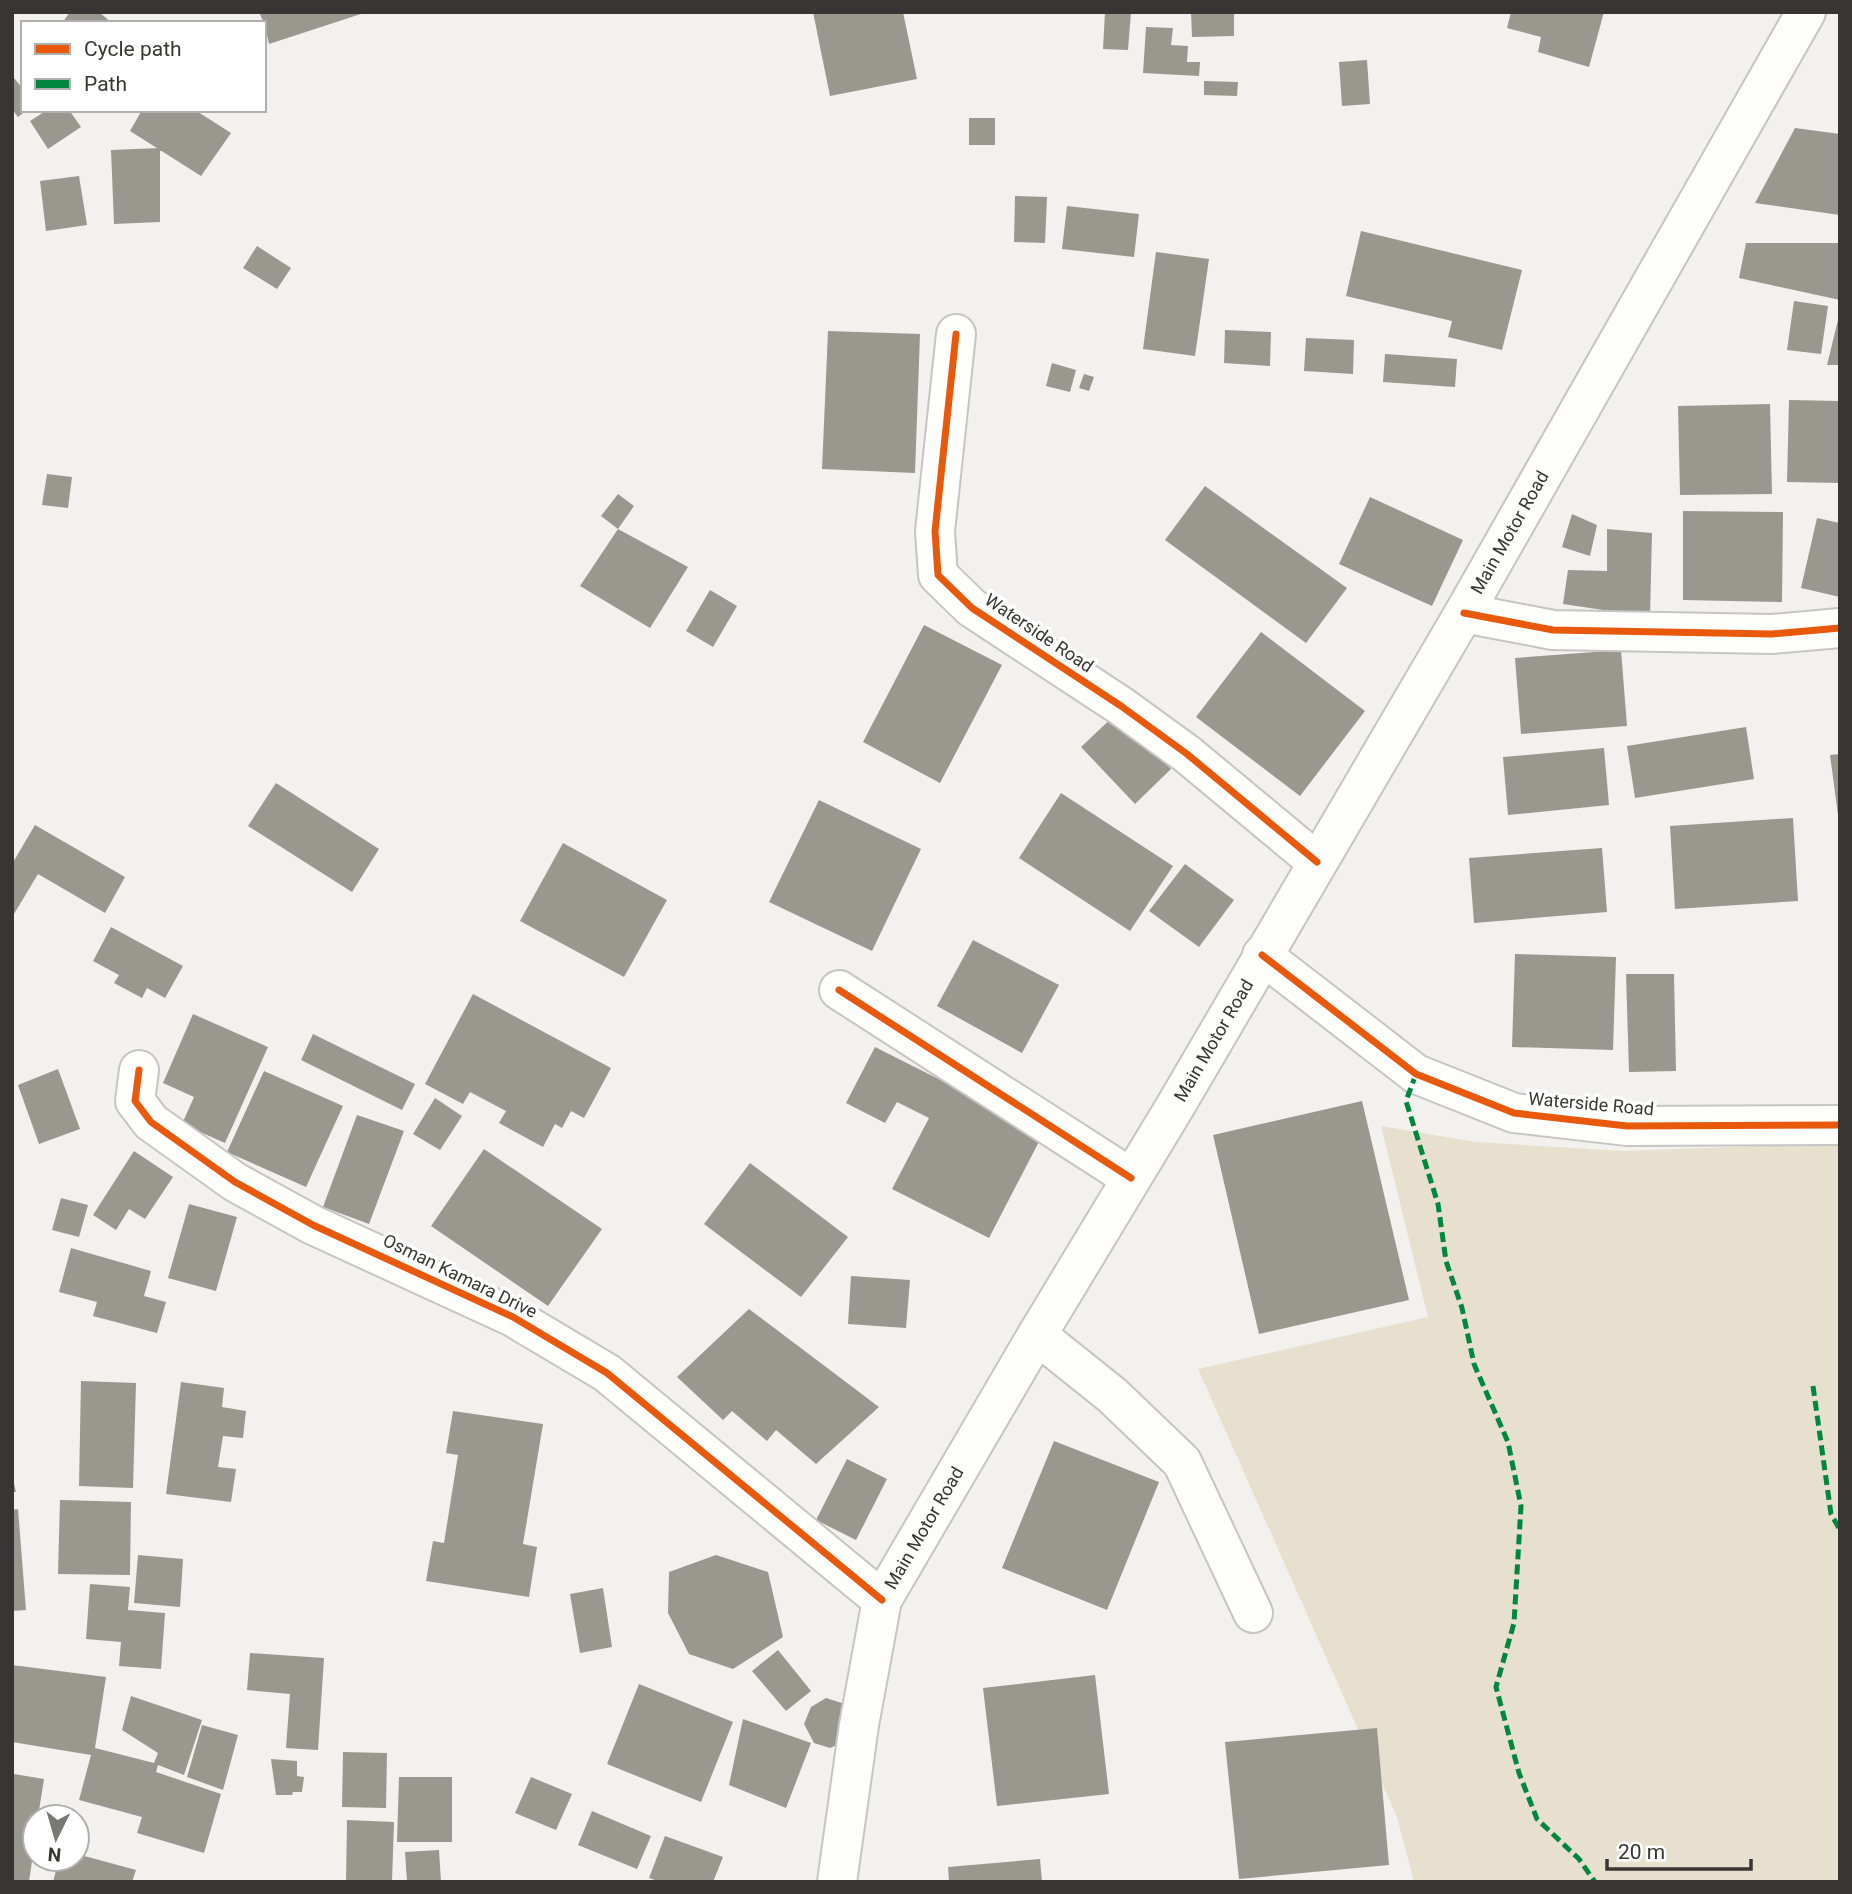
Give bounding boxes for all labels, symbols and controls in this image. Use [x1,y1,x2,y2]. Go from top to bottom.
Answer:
legend [21,21,266,112]
text: Cycle path [84,37,182,61]
text: Path [84,72,127,96]
street label: Main Motor Road [1466,467,1553,598]
street label: Waterside Road [981,589,1097,677]
street label: Main Motor Road [1169,975,1257,1105]
street label: Waterside Road [1527,1088,1655,1119]
street label: Osman Kamara Drive [380,1229,541,1322]
street label: Main Motor Road [880,1463,968,1593]
north arrow [21,1803,91,1873]
scale bar [1607,1828,1750,1872]
text: 20 m [1618,1840,1665,1864]
text: N [47,1842,62,1866]

